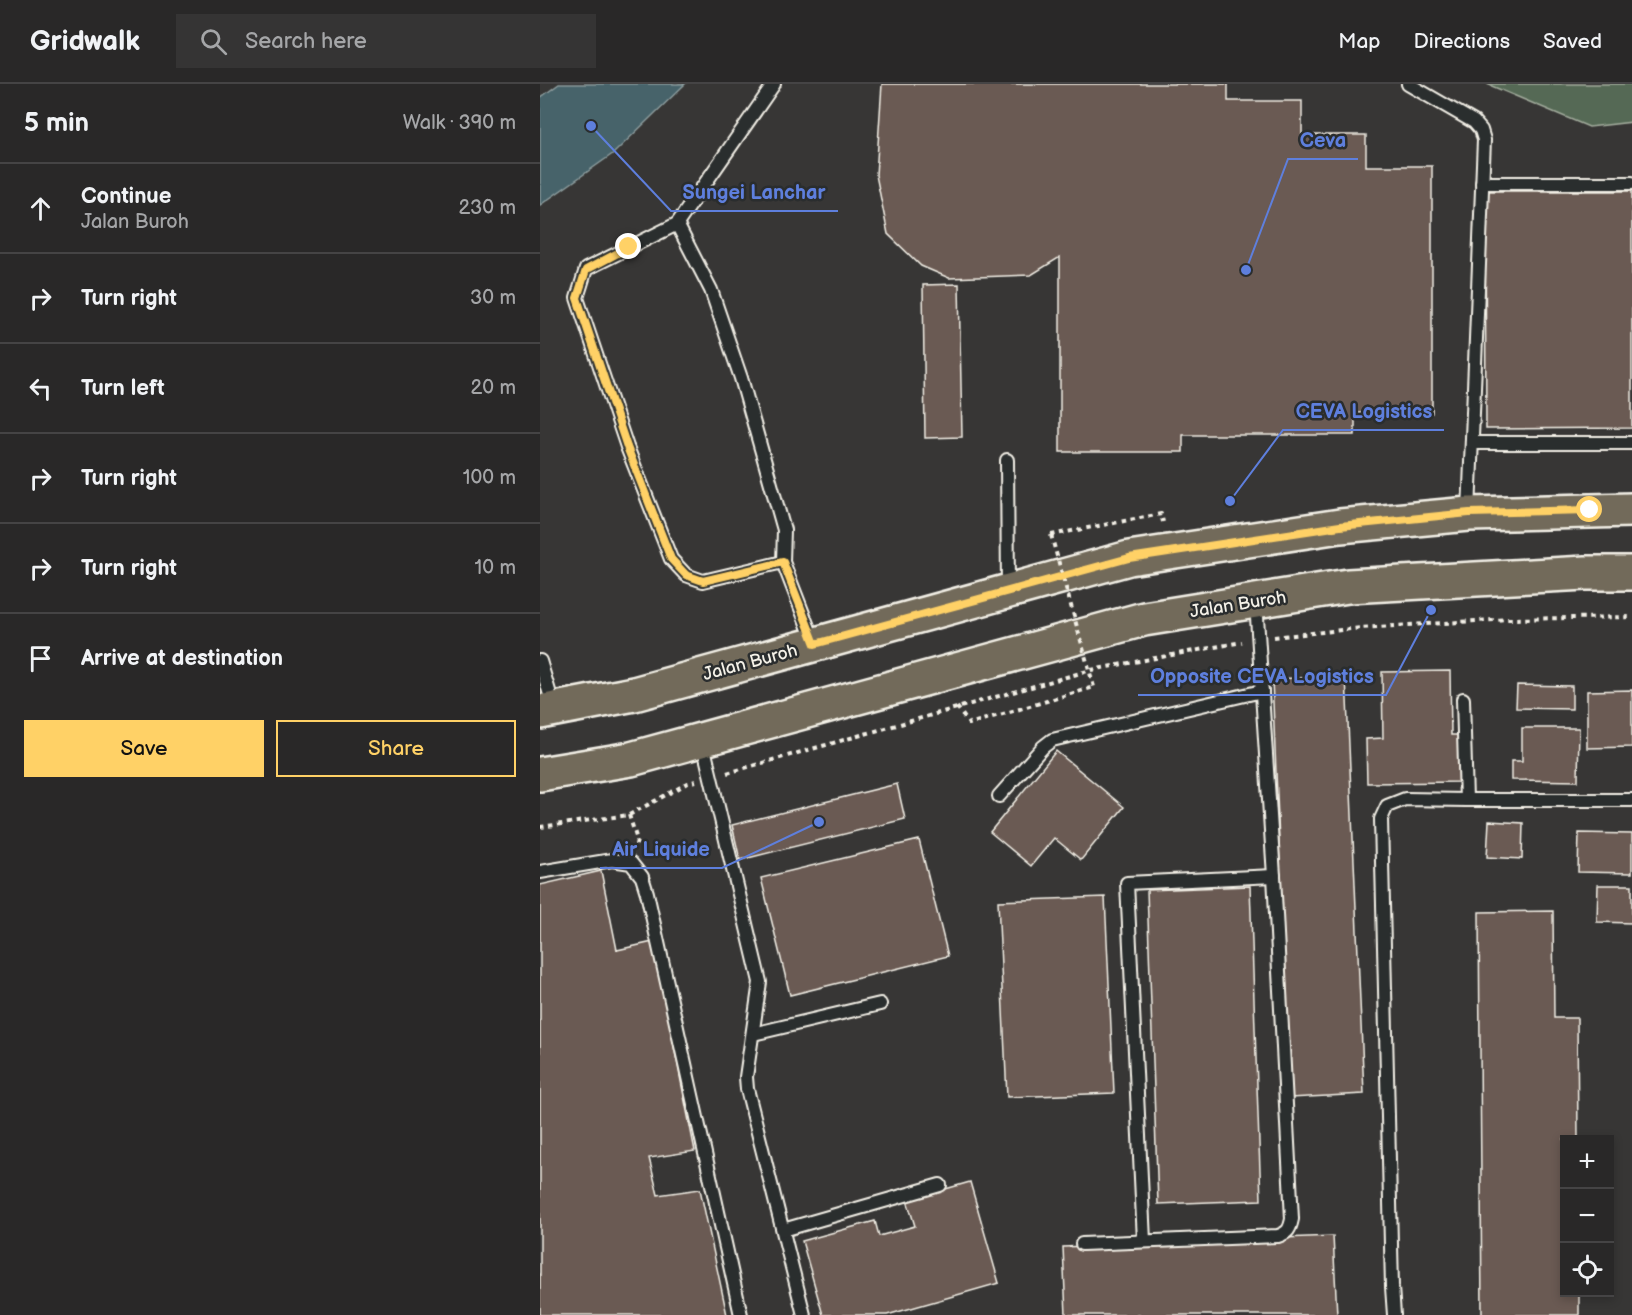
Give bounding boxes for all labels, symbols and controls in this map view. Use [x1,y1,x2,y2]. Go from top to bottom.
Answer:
search box [176,14,596,68]
text: Gridwalk [30,25,140,58]
icon: search [197,25,230,58]
text: Search here [245,28,367,55]
text: Map [1338,29,1381,54]
text: Directions [1414,29,1510,54]
text: Saved [1543,29,1602,54]
text: 5 min [24,108,89,139]
text: Walk · 390 m [403,111,516,135]
callout: Ceva [1288,121,1358,159]
text: Ceva [1300,129,1346,153]
callout: Sungei Lanchar [671,173,838,211]
text: Sungei Lanchar [683,181,826,205]
text: Continue [81,183,171,210]
icon: ahead [24,192,57,225]
text: 230 m [459,196,516,220]
text: Jalan Buroh [81,210,189,234]
route end [615,233,641,259]
icon: right [24,282,57,315]
text: Turn right [81,285,177,312]
text: 30 m [470,286,516,310]
icon: left [24,372,57,405]
text: Turn left [81,375,165,402]
text: 20 m [471,376,516,400]
callout: CEVA Logistics [1283,392,1444,430]
text: CEVA Logistics [1296,400,1433,424]
icon: right [24,462,57,495]
text: Turn right [81,465,177,492]
text: 100 m [463,466,516,490]
route start [1576,496,1602,522]
icon: right [24,552,57,585]
text: Turn right [81,555,177,582]
text: 10 m [475,556,516,580]
street label: Jalan Buroh [1189,587,1288,622]
street label: Jalan Buroh [701,640,800,685]
icon: arrive [24,642,57,675]
text: Arrive at destination [81,645,283,672]
callout: Opposite CEVA Logistics [1138,657,1386,695]
text: Opposite CEVA Logistics [1150,665,1374,689]
button: Save [24,720,264,777]
button: Share [276,720,516,777]
callout: Air Liquide [600,830,722,868]
text: Air Liquide [611,838,710,862]
map controls [1560,1135,1614,1297]
button: + [1560,1135,1614,1189]
button: − [1560,1189,1614,1243]
button: locate [1560,1243,1614,1297]

